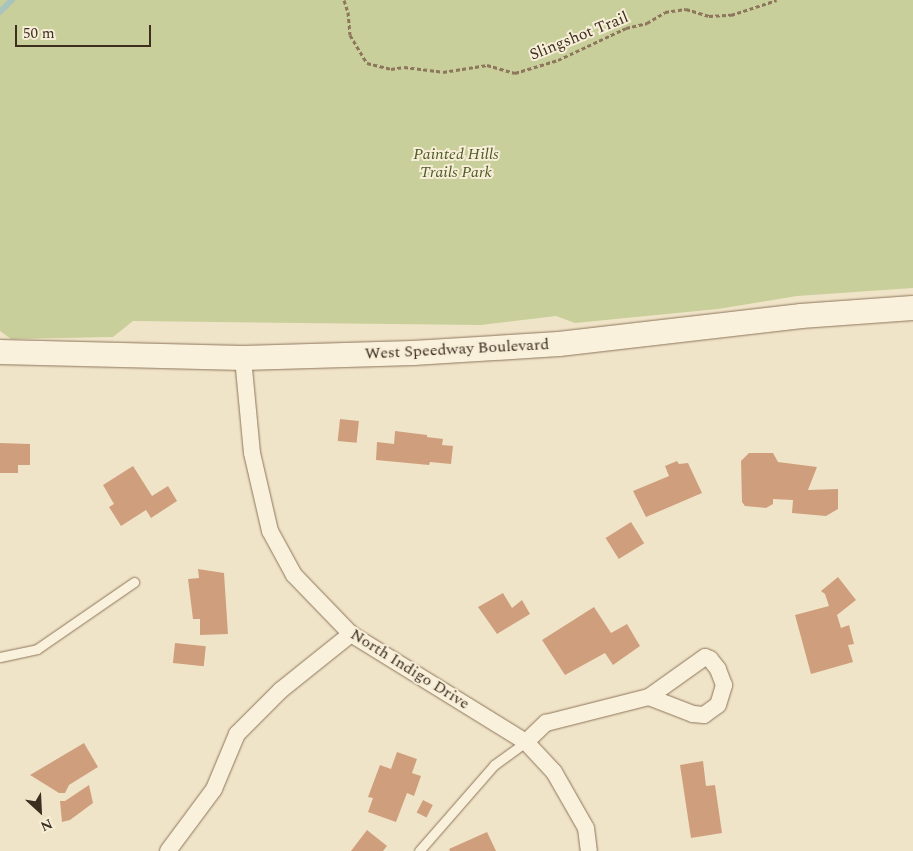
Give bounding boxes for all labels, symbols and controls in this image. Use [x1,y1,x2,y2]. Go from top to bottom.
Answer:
street label: Slingshot Trail [527,7,631,65]
scale bar [18,15,154,47]
text: 50 m [23,22,55,45]
park label: Painted Hills Trails Park [413,144,499,182]
street label: West Speedway Boulevard [364,335,550,363]
street label: North Indigo Drive [347,625,473,713]
north arrow [15,786,65,836]
text: N [37,813,56,837]

